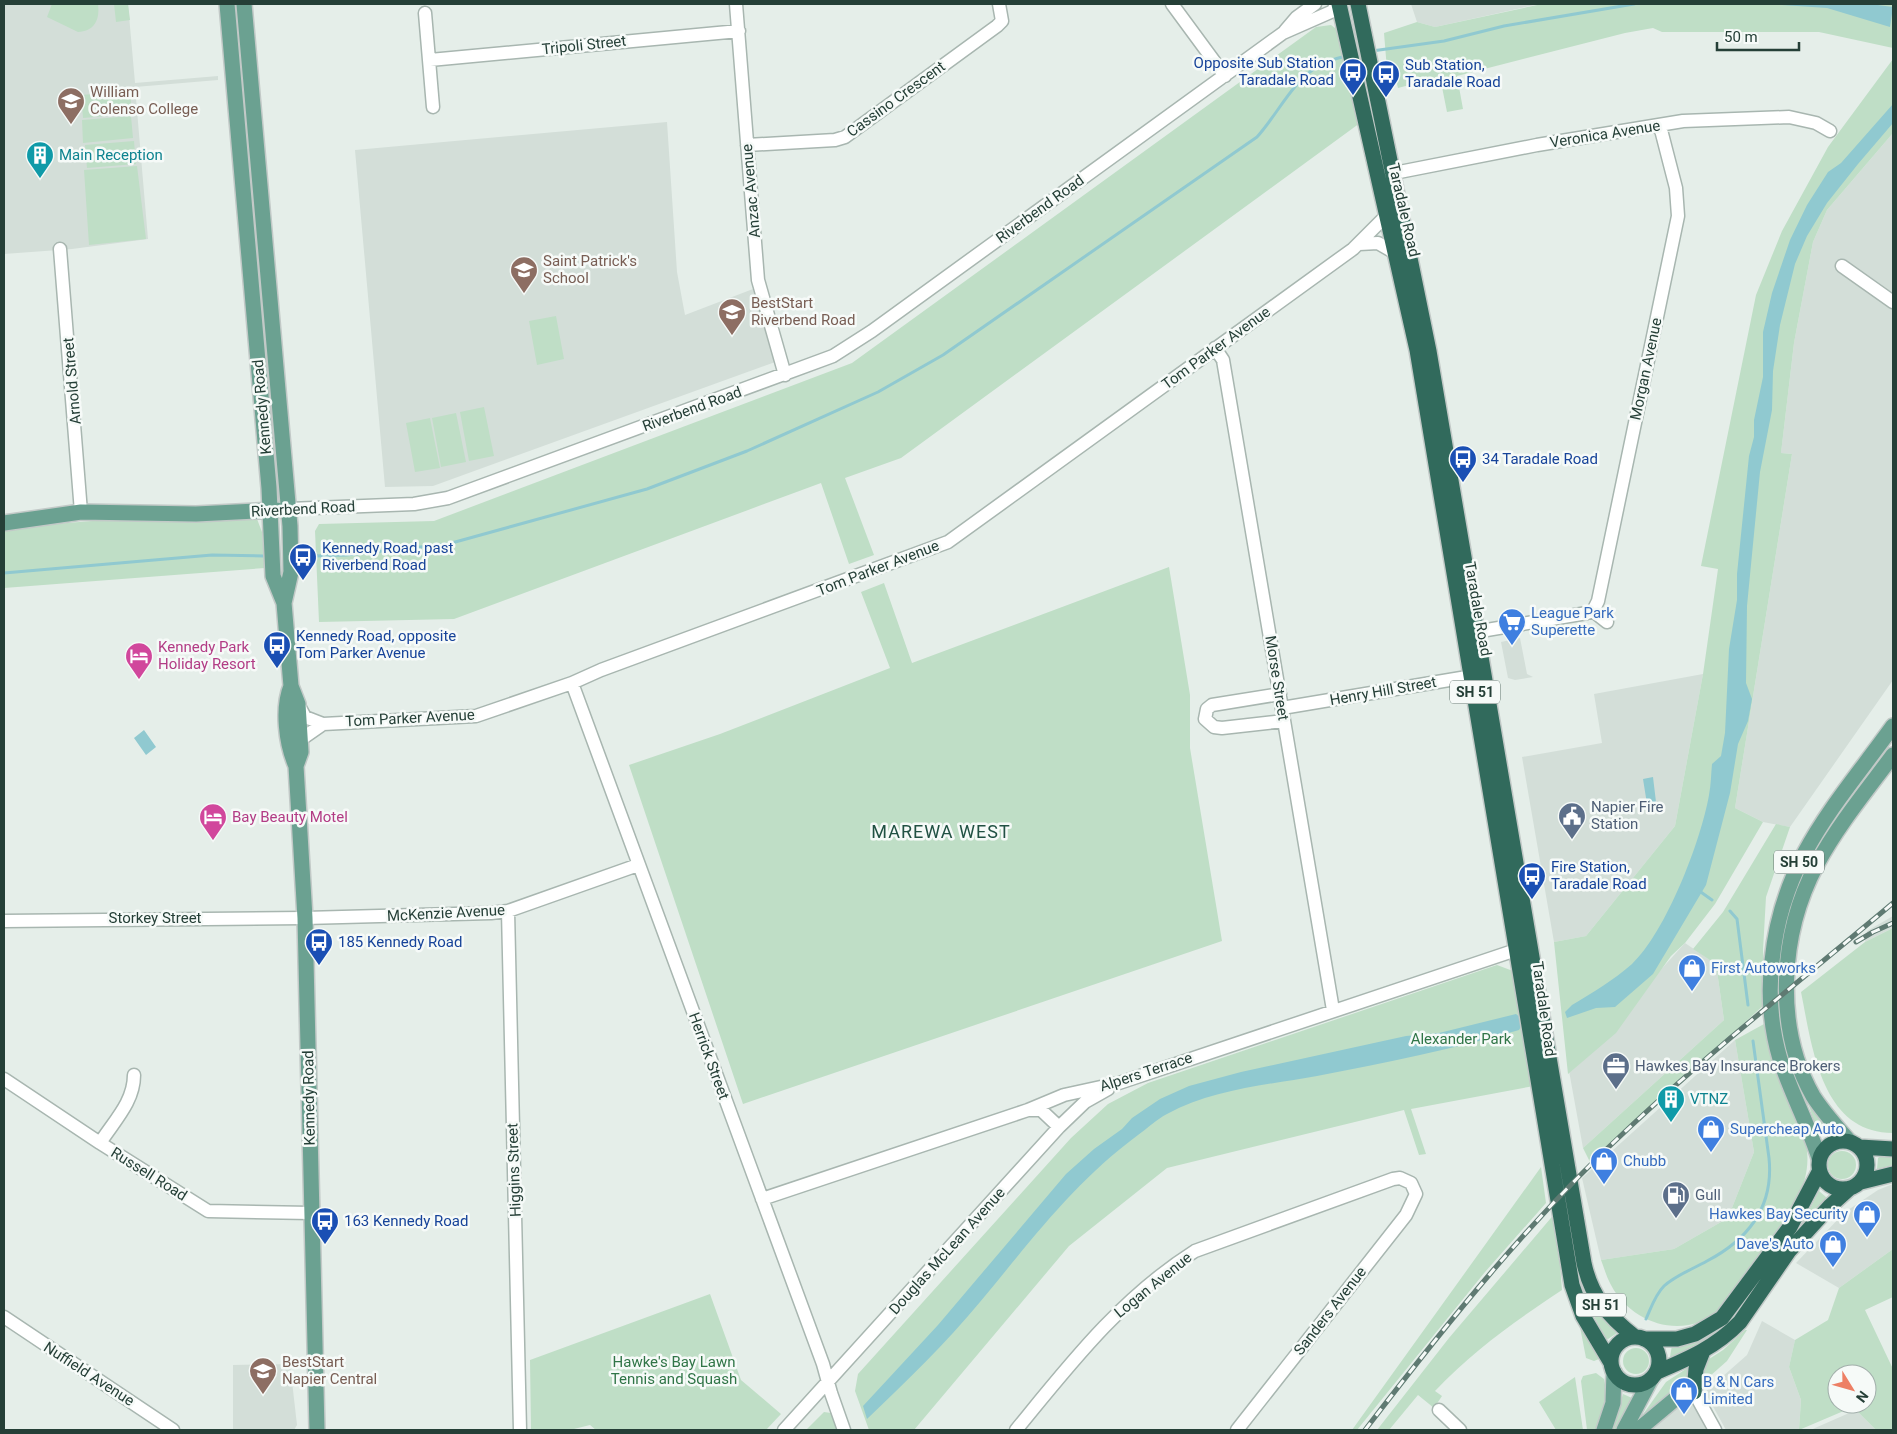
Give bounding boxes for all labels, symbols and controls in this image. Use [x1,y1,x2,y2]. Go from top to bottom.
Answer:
scale bar [1717,20,1800,52]
text: 50 m [1724,28,1758,46]
street label: Tripoli Street [541,32,627,58]
place label: Opposite Sub Station Taradale Road [1194,54,1334,89]
place label: Sub Station, Taradale Road [1405,56,1501,91]
street label: Cassino Crescent [843,57,949,141]
bus stop icon: Opposite Sub Station Taradale Road [1338,57,1368,96]
bus stop icon: Sub Station, Taradale Road [1371,59,1401,98]
place label: William Colenso College [90,83,198,118]
school or university icon: William Colenso College [56,86,86,125]
street label: Veronica Avenue [1549,116,1661,152]
building icon: Main Reception [25,140,55,179]
street label: Anzac Avenue [738,143,764,239]
place label: Main Reception [59,146,163,164]
street label: Taradale Road [1384,161,1424,259]
street label: Riverbend Road [992,171,1088,247]
place label: Saint Patrick's School [543,252,637,287]
school or university icon: Saint Patrick's School [509,255,539,294]
place label: BestStart Riverbend Road [751,294,855,329]
school or university icon: BestStart Riverbend Road [717,297,747,336]
street label: Tom Parker Avenue [1158,303,1274,393]
street label: Morgan Avenue [1626,316,1666,422]
street label: Arnold Street [59,337,85,425]
street label: Kennedy Road [249,359,275,455]
street label: Riverbend Road [640,383,744,435]
bus stop icon: 34 Taradale Road [1448,444,1478,483]
place label: 34 Taradale Road [1482,450,1598,468]
street label: Riverbend Road [250,497,356,521]
street label: Tom Parker Avenue [814,536,942,600]
place label: Kennedy Road, past Riverbend Road [322,539,453,574]
bus stop icon: Kennedy Road, past Riverbend Road [288,542,318,581]
street label: Taradale Road [1461,560,1495,658]
place label: League Park Superette [1531,604,1614,639]
supermarket icon: League Park Superette [1497,607,1527,646]
place label: Kennedy Road, opposite Tom Parker Avenue [296,627,456,662]
bus stop icon: Kennedy Road, opposite Tom Parker Avenue [262,630,292,669]
street label: Morse Street [1261,634,1293,722]
place label: Kennedy Park Holiday Resort [158,638,256,673]
hotel icon: Kennedy Park Holiday Resort [124,641,154,680]
street label: Henry Hill Street [1328,673,1438,709]
road number: SH 51 [1450,680,1500,704]
street label: Tom Parker Avenue [345,706,475,730]
place label: Napier Fire Station [1591,798,1664,833]
public building icon: Napier Fire Station [1557,801,1587,840]
hotel icon: Bay Beauty Motel [198,802,228,841]
place label: Bay Beauty Motel [232,808,348,826]
district label: MAREWA WEST [871,821,1011,842]
road number: SH 50 [1774,850,1824,874]
place label: Fire Station, Taradale Road [1551,858,1647,893]
bus stop icon: Fire Station, Taradale Road [1517,861,1547,900]
street label: McKenzie Avenue [386,901,506,925]
street label: Storkey Street [108,909,202,927]
bus stop icon: 185 Kennedy Road [304,927,334,966]
place label: 185 Kennedy Road [338,933,462,951]
shop icon: First Autoworks [1677,953,1707,992]
place label: First Autoworks [1711,959,1816,977]
street label: Taradale Road [1528,960,1560,1058]
street label: Herrick Street [685,1010,733,1102]
park label: Alexander Park [1411,1030,1512,1048]
street label: Alpers Terrace [1098,1049,1195,1095]
street label: Kennedy Road [299,1050,319,1146]
office icon: Hawkes Bay Insurance Brokers [1601,1051,1631,1090]
place label: Hawkes Bay Insurance Brokers [1635,1057,1840,1075]
building icon: VTNZ [1656,1084,1686,1123]
place label: VTNZ [1690,1090,1728,1108]
shop icon: Supercheap Auto [1696,1114,1726,1153]
place label: Supercheap Auto [1730,1120,1844,1138]
street label: Higgins Street [503,1123,525,1217]
street label: Russell Road [108,1143,190,1205]
shop icon: Chubb [1589,1146,1619,1185]
place label: Chubb [1623,1152,1666,1170]
fuel station icon: Gull [1661,1180,1691,1219]
street label: Douglas McLean Avenue [885,1184,1009,1318]
place label: Gull [1695,1186,1721,1204]
shop icon: Hawkes Bay Security [1852,1199,1882,1238]
place label: Hawkes Bay Security [1709,1205,1848,1223]
bus stop icon: 163 Kennedy Road [310,1206,340,1245]
place label: 163 Kennedy Road [344,1212,468,1230]
shop icon: Dave's Auto [1818,1229,1848,1268]
place label: Dave's Auto [1736,1235,1814,1253]
street label: Logan Avenue [1111,1248,1195,1322]
street label: Sanders Avenue [1290,1263,1370,1359]
road number: SH 51 [1576,1294,1626,1316]
street label: Nuffield Avenue [40,1338,138,1410]
place label: BestStart Napier Central [282,1353,377,1388]
park label: Hawke's Bay Lawn Tennis and Squash [611,1353,737,1388]
school or university icon: BestStart Napier Central [248,1356,278,1395]
north arrow [1827,1364,1877,1414]
place label: B & N Cars Limited [1703,1373,1774,1408]
shop icon: B & N Cars Limited [1669,1376,1699,1415]
text: N [1853,1388,1872,1406]

